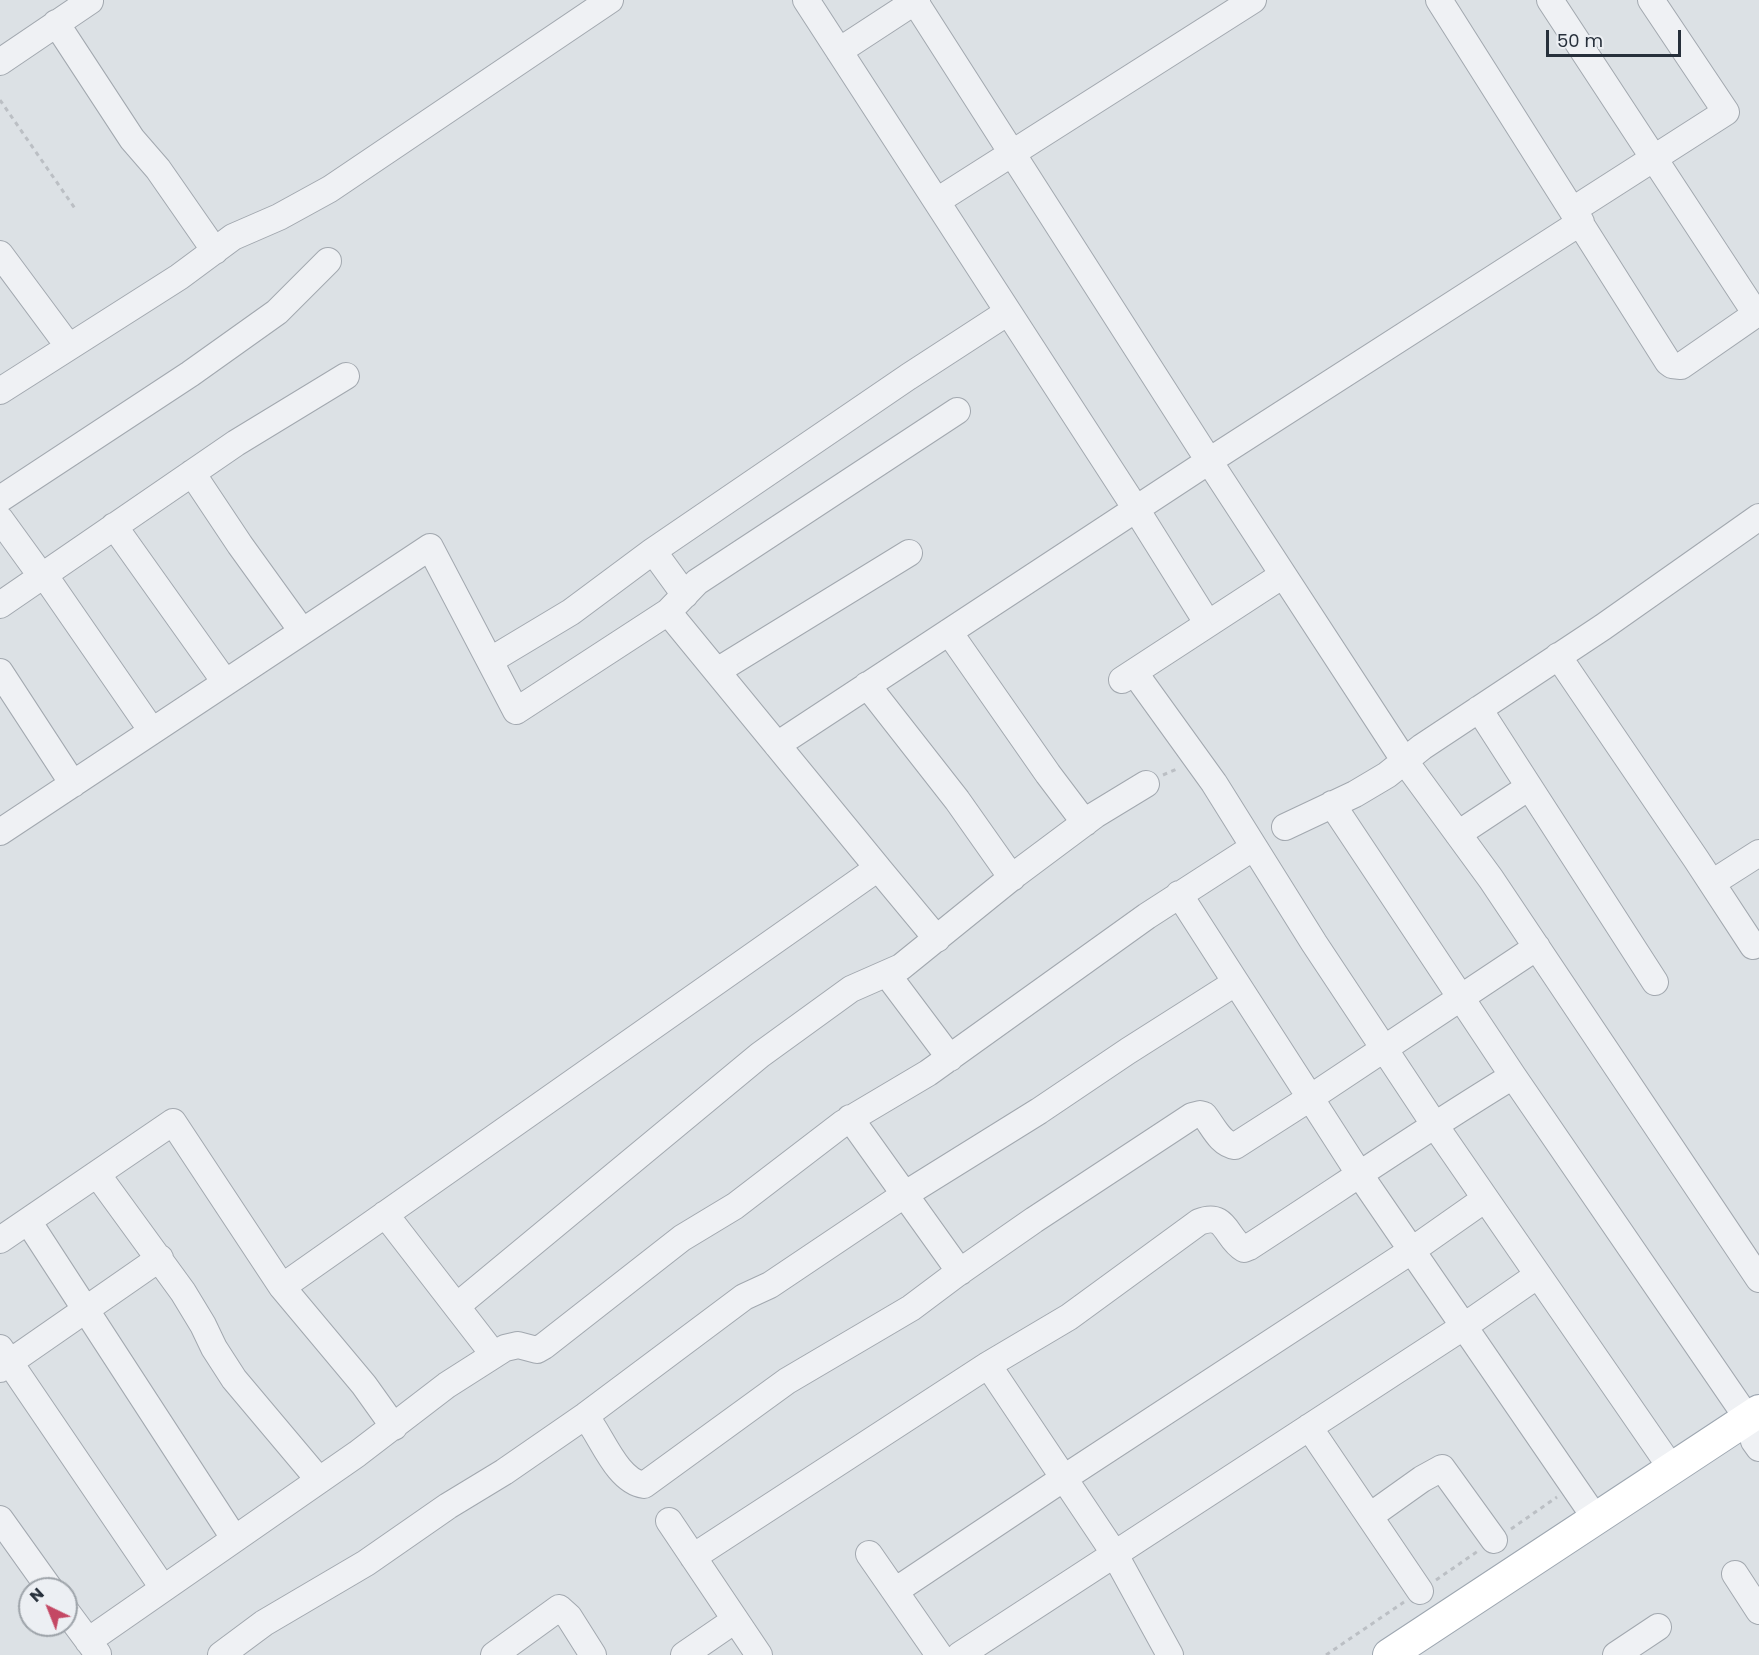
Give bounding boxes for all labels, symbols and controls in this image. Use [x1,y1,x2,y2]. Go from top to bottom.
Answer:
scale bar [1549,18,1684,56]
text: 50 m [1557,28,1603,53]
north arrow [18,1577,78,1637]
text: N [24,1582,49,1607]

